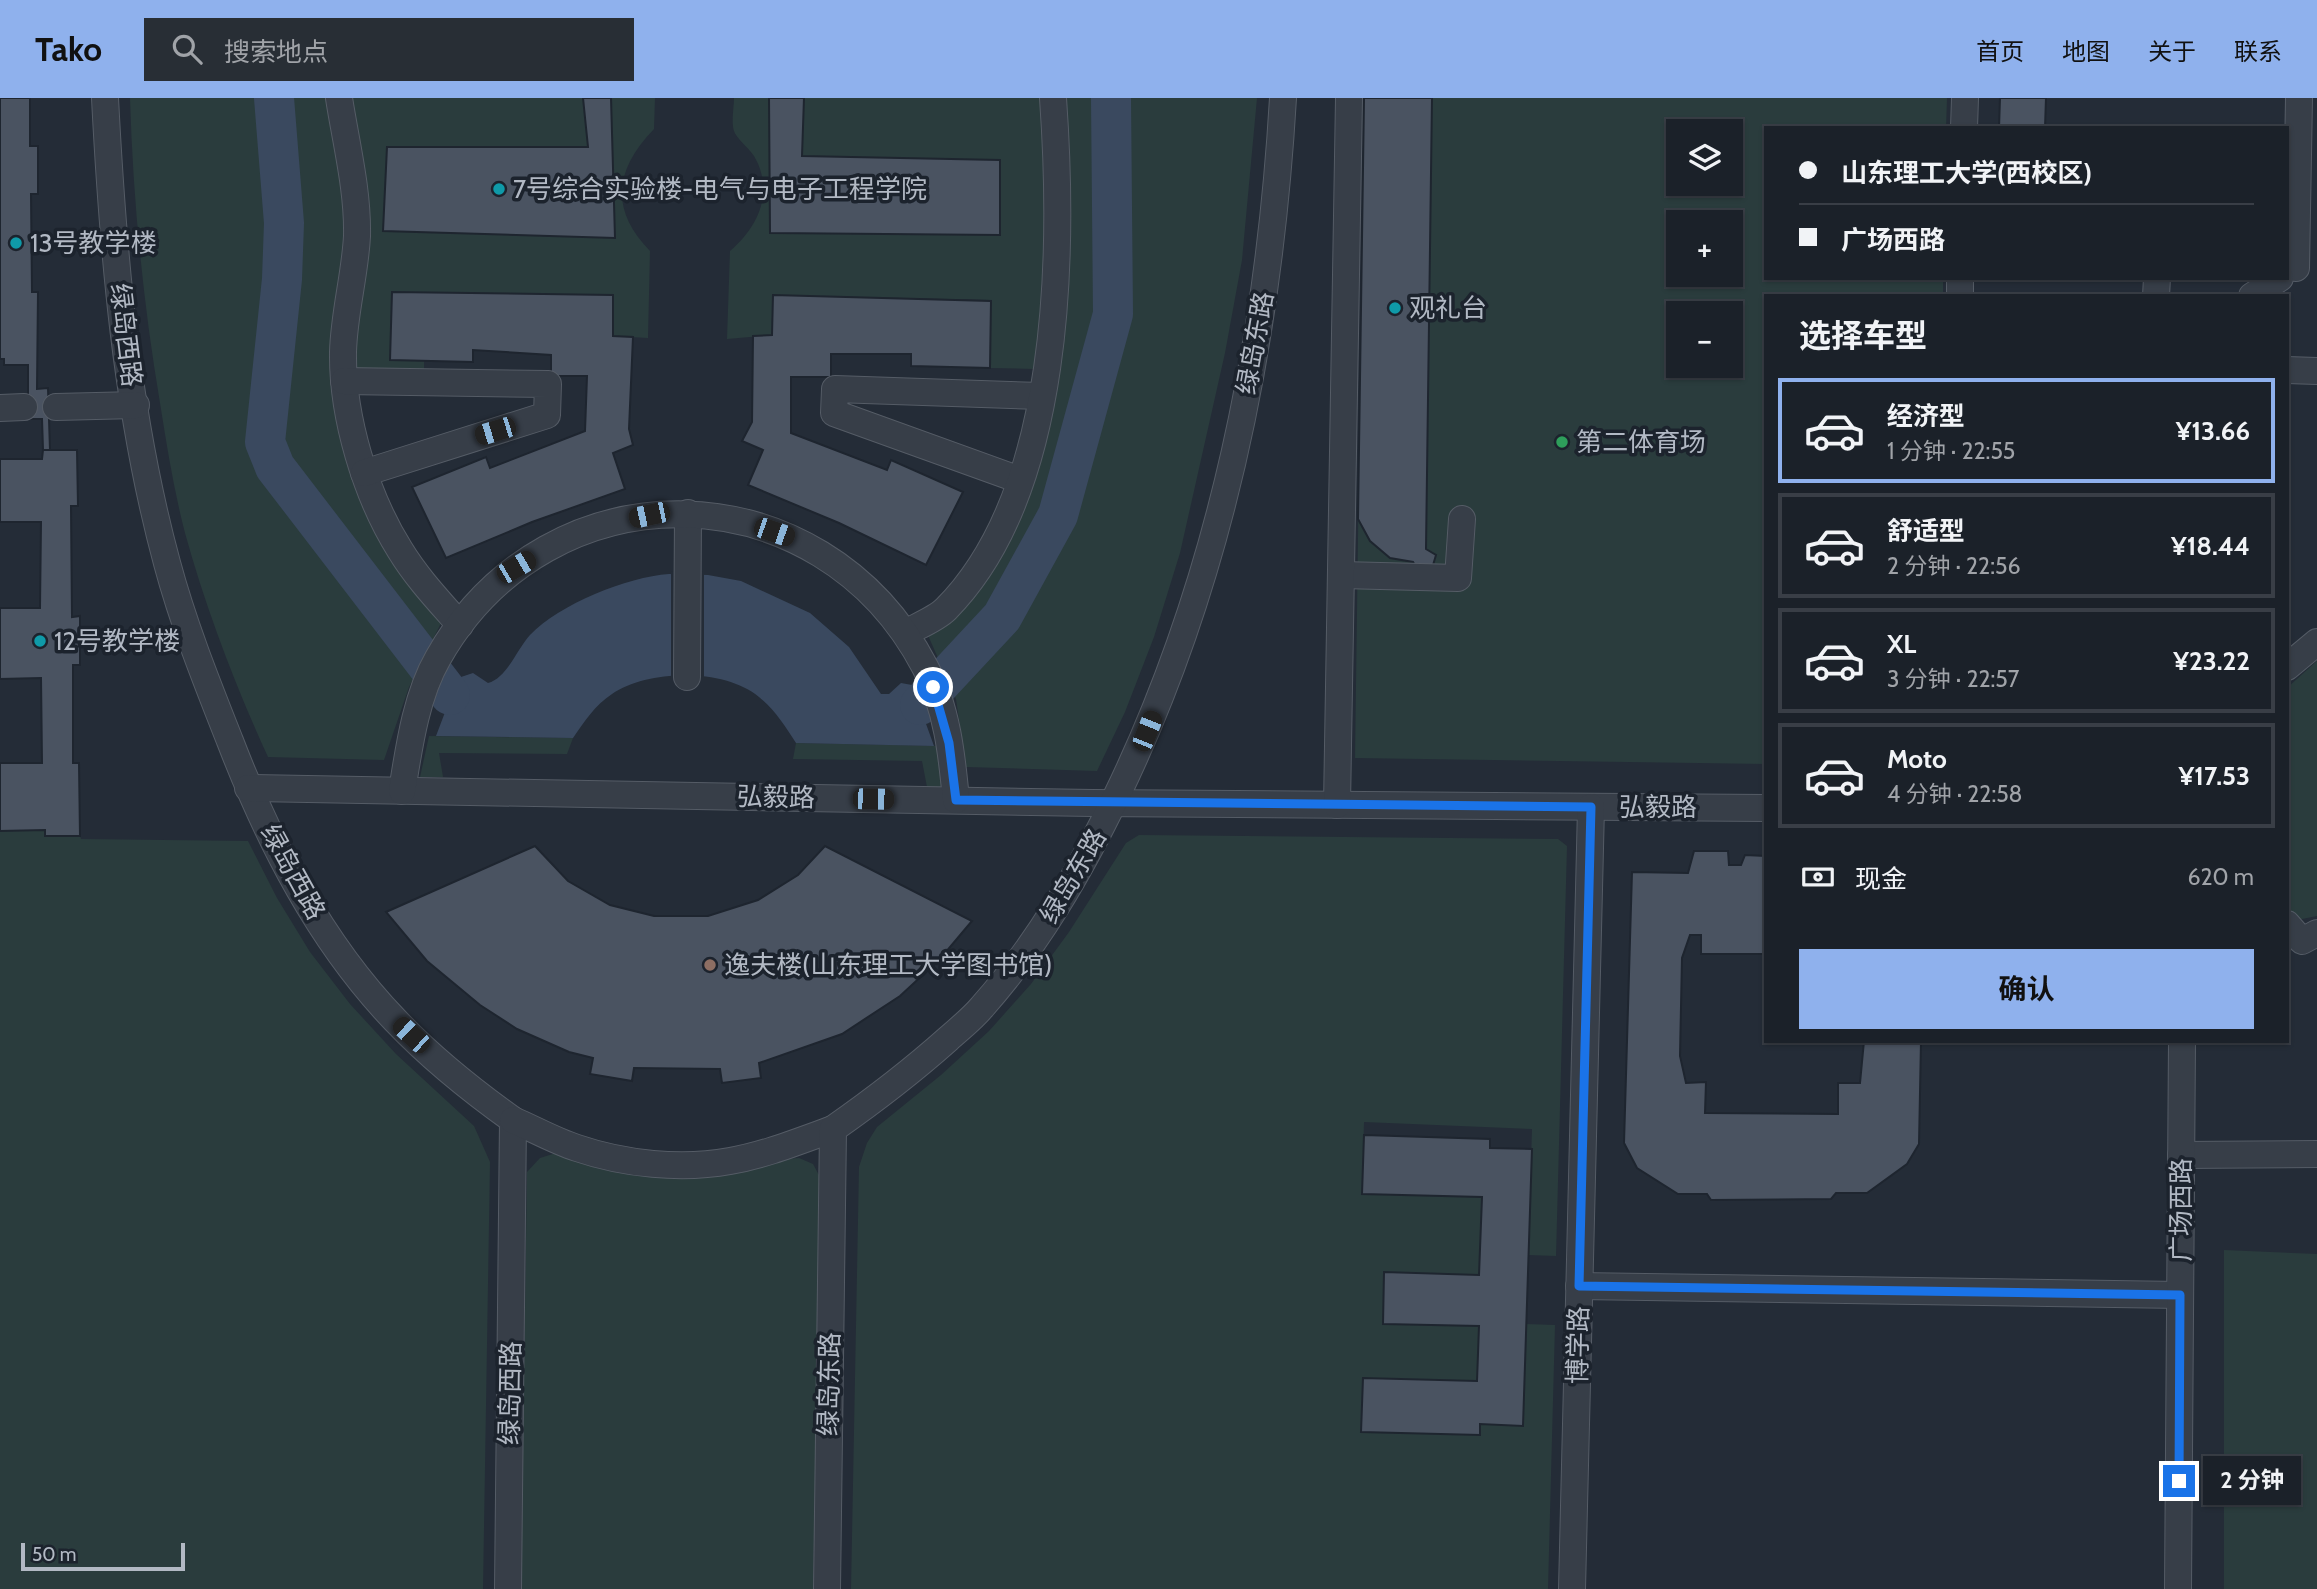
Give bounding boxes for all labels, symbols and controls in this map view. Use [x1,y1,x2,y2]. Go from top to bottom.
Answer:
search box [144,18,634,81]
text: Tako [35,29,102,69]
icon: search [168,30,206,68]
text: 搜索地点 [224,36,328,68]
text: 首页 [1976,37,2024,66]
text: 地图 [2062,37,2110,66]
text: 关于 [2148,37,2196,66]
text: 联系 [2234,37,2282,66]
map controls [1666,119,1743,378]
button: layers [1666,119,1743,196]
text: 山东理工大学(西校区) [1841,157,2092,189]
place label: 7号综合实验楼-电气与电子工程学院 [513,173,927,205]
marker: 7号综合实验楼-电气与电子工程学院 [491,181,507,197]
button: + [1666,210,1743,287]
text: 广场西路 [1841,224,1945,256]
place label: 13号教学楼 [30,227,157,259]
marker: 13号教学楼 [8,235,24,251]
street label: 绿岛西路 [104,281,148,389]
street label: 绿岛东路 [1230,289,1280,397]
place label: 观礼台 [1409,292,1487,324]
marker: 观礼台 [1387,300,1403,316]
button: − [1666,301,1743,378]
text: 选择车型 [1799,316,1927,355]
icon: car [1803,399,1866,462]
text: 经济型 [1887,400,1965,432]
car [472,415,519,447]
text: ¥13.66 [2176,415,2250,447]
place label: 第二体育场 [1576,426,1706,458]
marker: 第二体育场 [1554,434,1570,450]
text: 1 分钟 · 22:55 [1887,437,2015,465]
car [627,500,672,530]
icon: car [1803,514,1866,577]
car [751,515,798,549]
text: 舒适型 [1887,515,1965,547]
text: ¥18.44 [2171,530,2250,562]
car [493,547,540,587]
text: 2 分钟 · 22:56 [1887,552,2020,580]
place label: 12号教学楼 [54,625,180,657]
text: XL [1887,628,1916,660]
icon: car [1803,629,1866,692]
marker: 12号教学楼 [32,633,48,649]
text: ¥23.22 [2173,645,2250,677]
text: 3 分钟 · 22:57 [1887,665,2019,693]
route start [917,671,949,703]
car [1130,708,1165,754]
text: Moto [1887,743,1947,775]
icon: car [1803,744,1866,807]
text: ¥17.53 [2179,760,2250,792]
street label: 弘毅路 [737,780,815,814]
text: 4 分钟 · 22:58 [1887,780,2023,808]
car [852,788,895,810]
street label: 弘毅路 [1619,791,1697,823]
street label: 绿岛西路 [254,819,332,925]
street label: 绿岛东路 [1033,823,1113,929]
icon: cash [1799,858,1837,896]
text: 现金 [1855,863,1907,895]
text: 620 m [2187,863,2254,891]
place label: 逸夫楼(山东理工大学图书馆) [724,949,1052,981]
button: 确认 [1799,949,2254,1029]
marker: 逸夫楼(山东理工大学图书馆) [702,957,718,973]
car [389,1013,434,1057]
street label: 广场西路 [2165,1158,2197,1262]
street label: 博学路 [1561,1306,1595,1384]
street label: 绿岛东路 [812,1332,846,1436]
street label: 绿岛西路 [493,1341,527,1445]
callout: 2 分钟 [2204,1456,2302,1506]
route end [2163,1465,2195,1497]
text: 2 分钟 [2220,1466,2284,1494]
scale bar [21,1540,186,1572]
text: 50 m [32,1543,76,1566]

